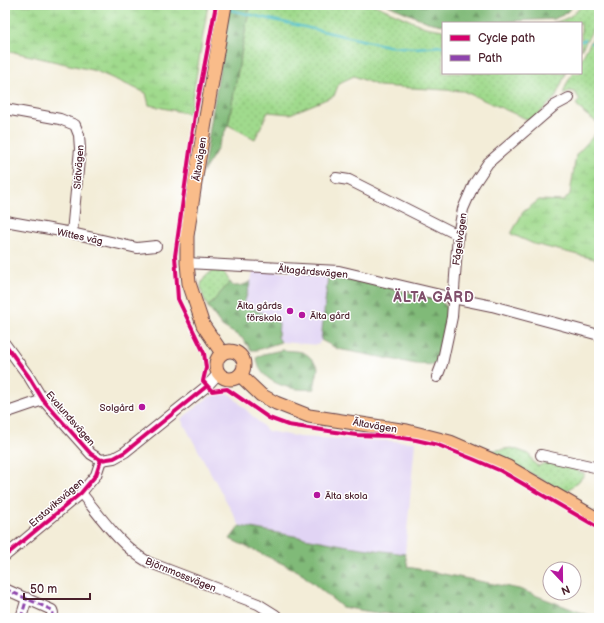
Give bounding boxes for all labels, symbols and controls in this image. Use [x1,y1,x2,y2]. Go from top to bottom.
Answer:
legend [442,22,582,74]
text: Cycle path [478,31,535,46]
text: Path [478,51,503,66]
street label: Ältavägen [191,136,209,182]
street label: Slätvägen [71,144,87,190]
street label: Fågelvägen [450,212,470,266]
street label: Wittes väg [56,226,104,248]
street label: Ältagårdsvägen [278,263,349,281]
district label: ÄLTA GÅRD [392,286,475,306]
place label: Älta gårds förskola [237,300,282,324]
marker: Älta gårds förskola [285,306,295,316]
marker: Älta gård [297,310,307,320]
place label: Älta gård [310,310,350,322]
street label: Evalundsvägen [43,389,98,449]
place label: Solgård [100,402,134,414]
marker: Solgård [137,402,147,412]
street label: Ältavägen [352,416,398,436]
street label: Erstaviksvägen [27,476,87,530]
marker: Älta skola [312,490,322,500]
place label: Älta skola [325,490,368,502]
street label: Björnmossvägen [143,555,218,595]
north arrow [542,561,582,601]
scale bar [24,575,90,601]
text: 50 m [30,582,57,597]
text: N [559,582,572,597]

